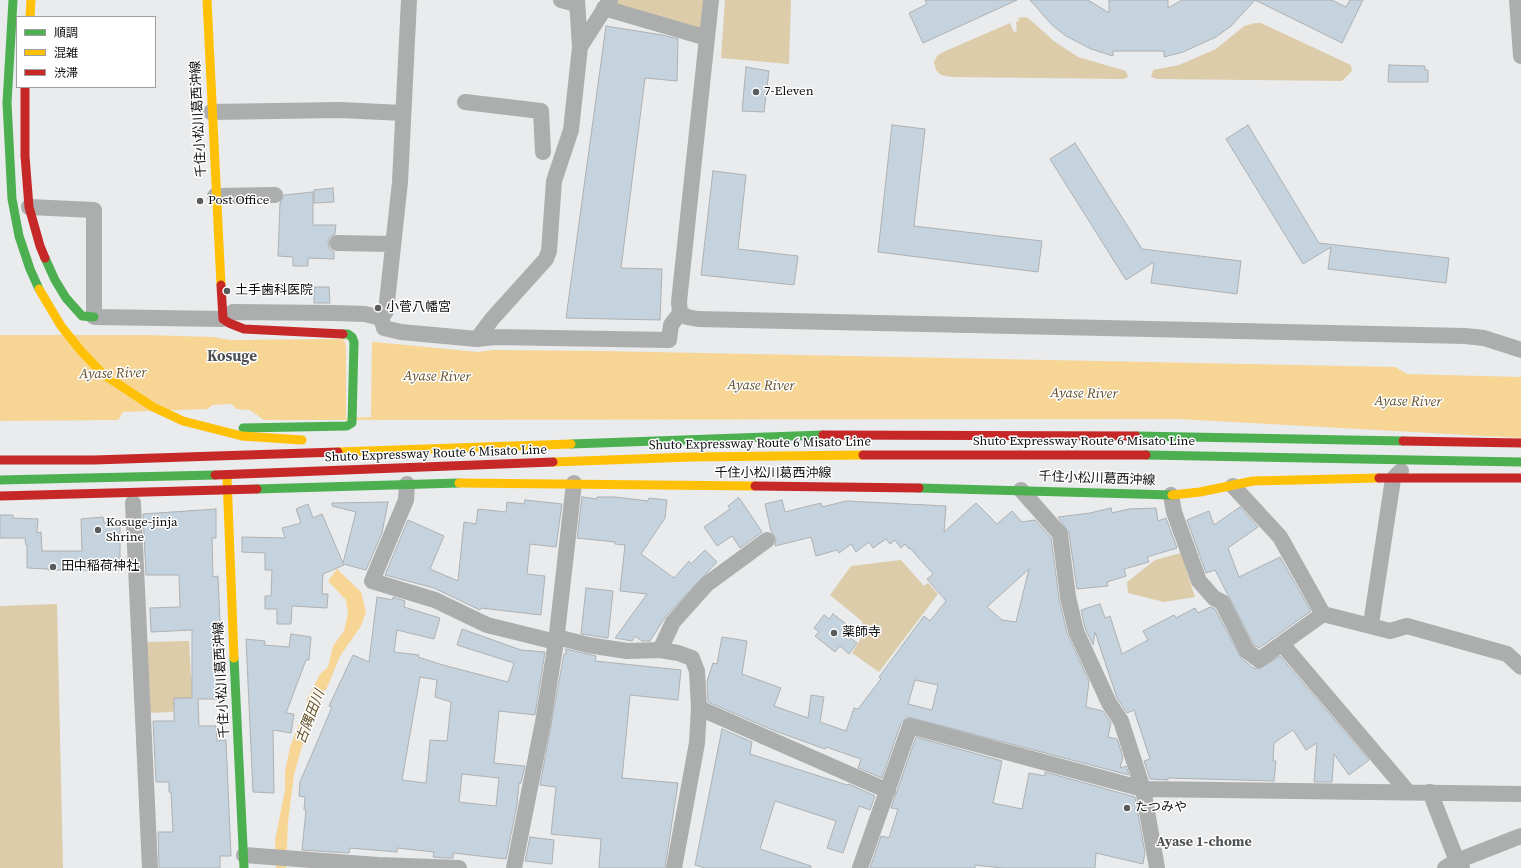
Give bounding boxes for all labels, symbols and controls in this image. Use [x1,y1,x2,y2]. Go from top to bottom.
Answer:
legend [16,16,156,88]
text: 順調 [54,25,78,41]
text: 混雑 [54,45,78,61]
street label: 千住小松川葛西沖線 [188,60,210,178]
text: 渋滞 [54,65,78,81]
place label: 7-Eleven [764,84,814,100]
marker: 7-Eleven [751,87,761,97]
place label: Post Office [208,193,269,209]
marker: Post Office [195,196,205,206]
place label: 土手歯科医院 [235,283,313,299]
marker: 土手歯科医院 [222,286,232,296]
place label: 小菅八幡宮 [386,300,451,316]
marker: 小菅八幡宮 [373,303,383,313]
district label: Kosuge [207,348,257,366]
water label: Ayase River [79,365,147,383]
water label: Ayase River [403,368,471,386]
water label: Ayase River [727,377,795,395]
water label: Ayase River [1050,385,1118,403]
water label: Ayase River [1374,393,1442,411]
street label: Shuto Expressway Route 6 Misato Line [649,434,871,454]
street label: Shuto Expressway Route 6 Misato Line [973,434,1195,450]
street label: Shuto Expressway Route 6 Misato Line [325,442,547,466]
street label: 千住小松川葛西沖線 [715,466,831,482]
street label: 千住小松川葛西沖線 [1038,469,1156,489]
place label: Kosuge-jinja Shrine [106,515,178,546]
marker: Kosuge-jinja Shrine [93,525,103,535]
place label: 田中稲荷神社 [61,559,139,575]
marker: 田中稲荷神社 [48,562,58,572]
street label: 千住小松川葛西沖線 [211,621,233,739]
place label: 薬師寺 [842,625,881,641]
marker: 薬師寺 [829,628,839,638]
water label: 古隅田川 [293,688,329,746]
place label: たつみや [1135,800,1187,816]
marker: たつみや [1122,803,1132,813]
district label: Ayase 1-chome [1156,834,1252,850]

